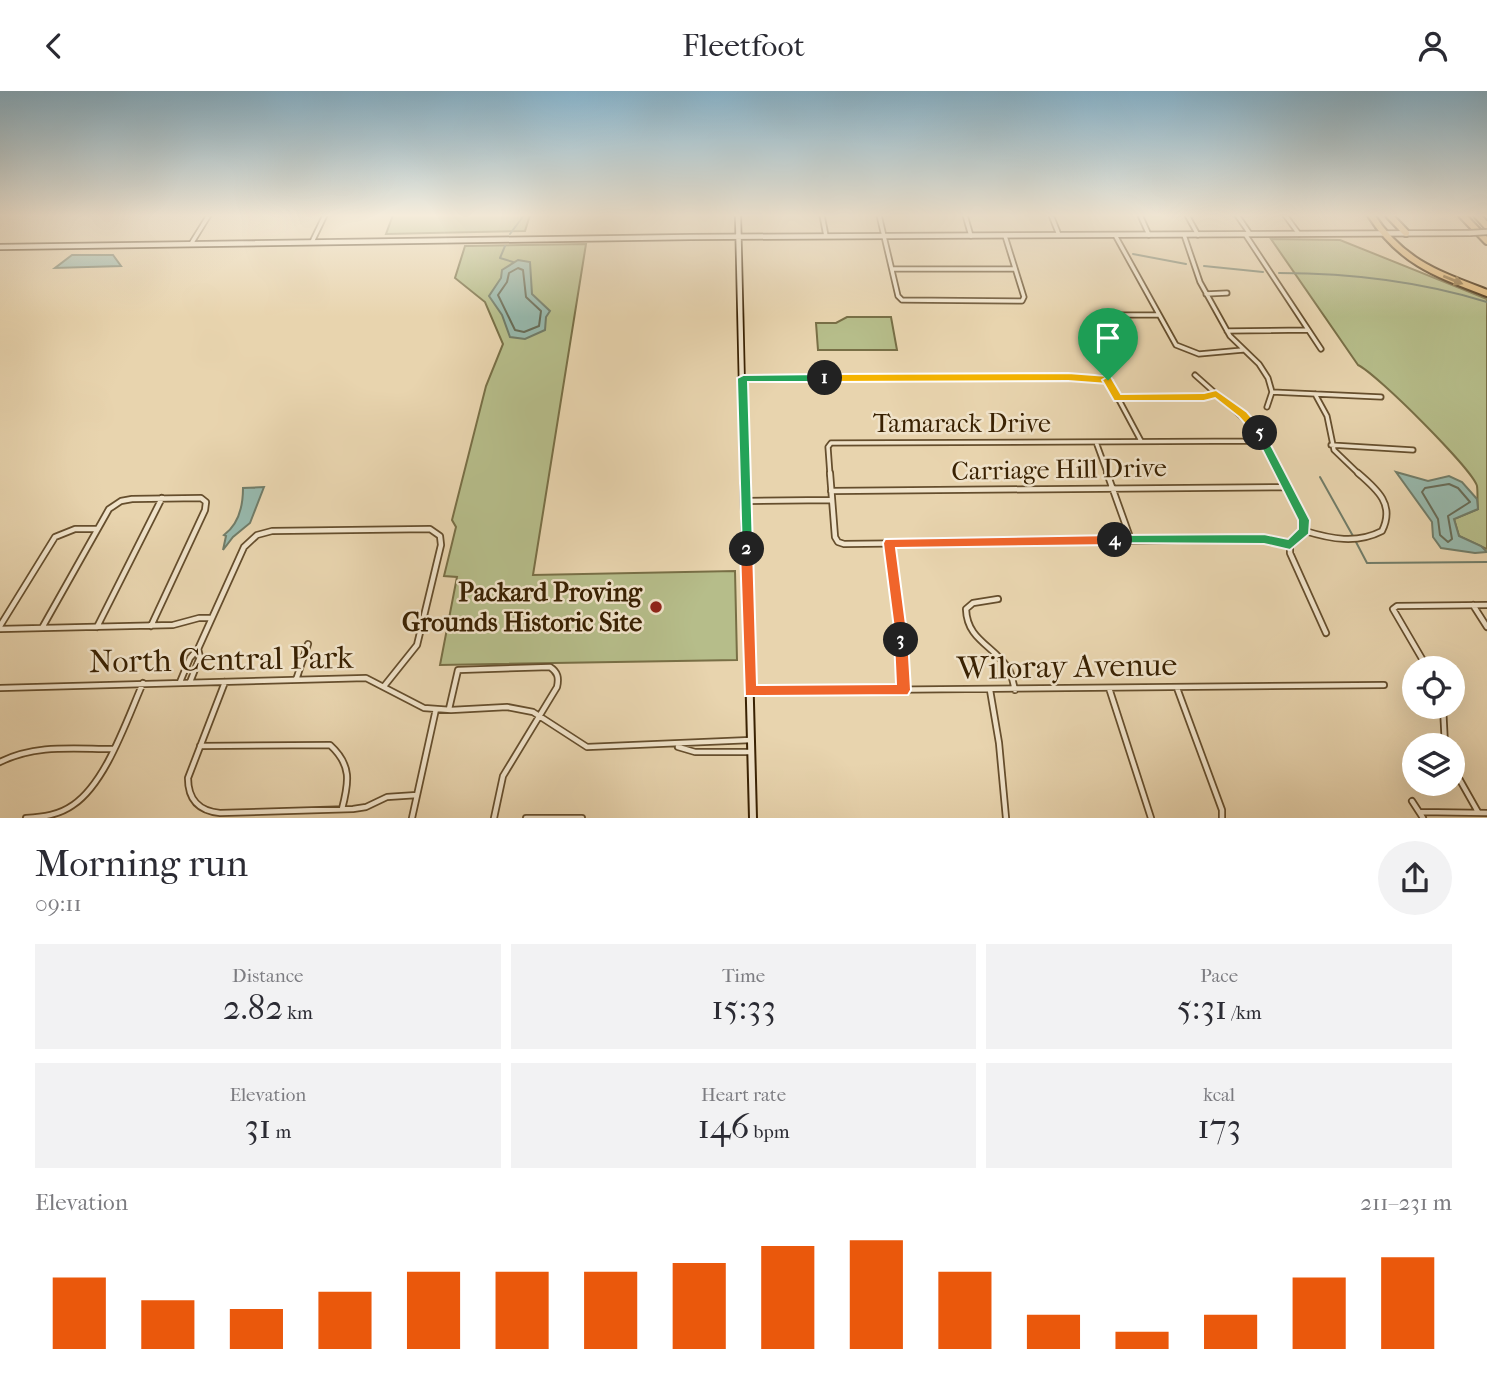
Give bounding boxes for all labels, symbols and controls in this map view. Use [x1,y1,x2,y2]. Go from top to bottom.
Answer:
icon: back [35,27,73,65]
text: Fleetfoot [682,27,805,64]
icon: person [1414,27,1452,65]
one-way arrow [1442,274,1463,285]
pin [1078,308,1138,380]
icon: arrive [1089,319,1127,357]
pin: 1 [808,361,842,395]
text: 1 [821,366,828,388]
street label: Tamarack Drive [873,408,1051,439]
pin: 5 [1242,415,1278,451]
text: 5 [1255,421,1264,443]
street label: Carriage Hill Drive [951,452,1167,487]
pin: 4 [1098,523,1132,557]
text: 4 [1109,528,1120,550]
pin: 2 [730,531,764,567]
text: 2 [742,537,751,559]
place label: Packard Proving Grounds Historic Site [402,577,643,638]
marker: Packard Proving Grounds Historic Site [648,599,664,615]
pin: 3 [884,623,918,657]
text: 3 [897,628,904,650]
street label: North Central Park [88,639,354,680]
street label: Wiloray Avenue [956,646,1178,687]
map controls [1402,656,1465,796]
button: locate [1402,656,1465,719]
button: layers [1402,733,1465,796]
text: Morning run [35,841,248,886]
button: share [1378,841,1452,915]
text: 09:11 [35,890,82,917]
text: Distance [232,965,304,987]
text: Time [722,965,765,987]
text: Pace [1200,965,1238,987]
text: 2.82 [223,987,283,1028]
text: 15:33 [711,987,776,1028]
text: 5:31 [1177,987,1227,1028]
text: km [283,1002,313,1024]
text: /km [1227,1002,1262,1024]
text: Elevation [229,1084,306,1106]
text: Heart rate [701,1084,786,1106]
text: kcal [1203,1084,1235,1106]
text: 31 [244,1106,271,1147]
text: 146 [697,1106,750,1147]
text: 173 [1197,1106,1241,1147]
text: m [271,1121,291,1143]
text: bpm [750,1121,790,1143]
text: Elevation [35,1189,128,1216]
text: 211–231 m [1360,1189,1452,1216]

